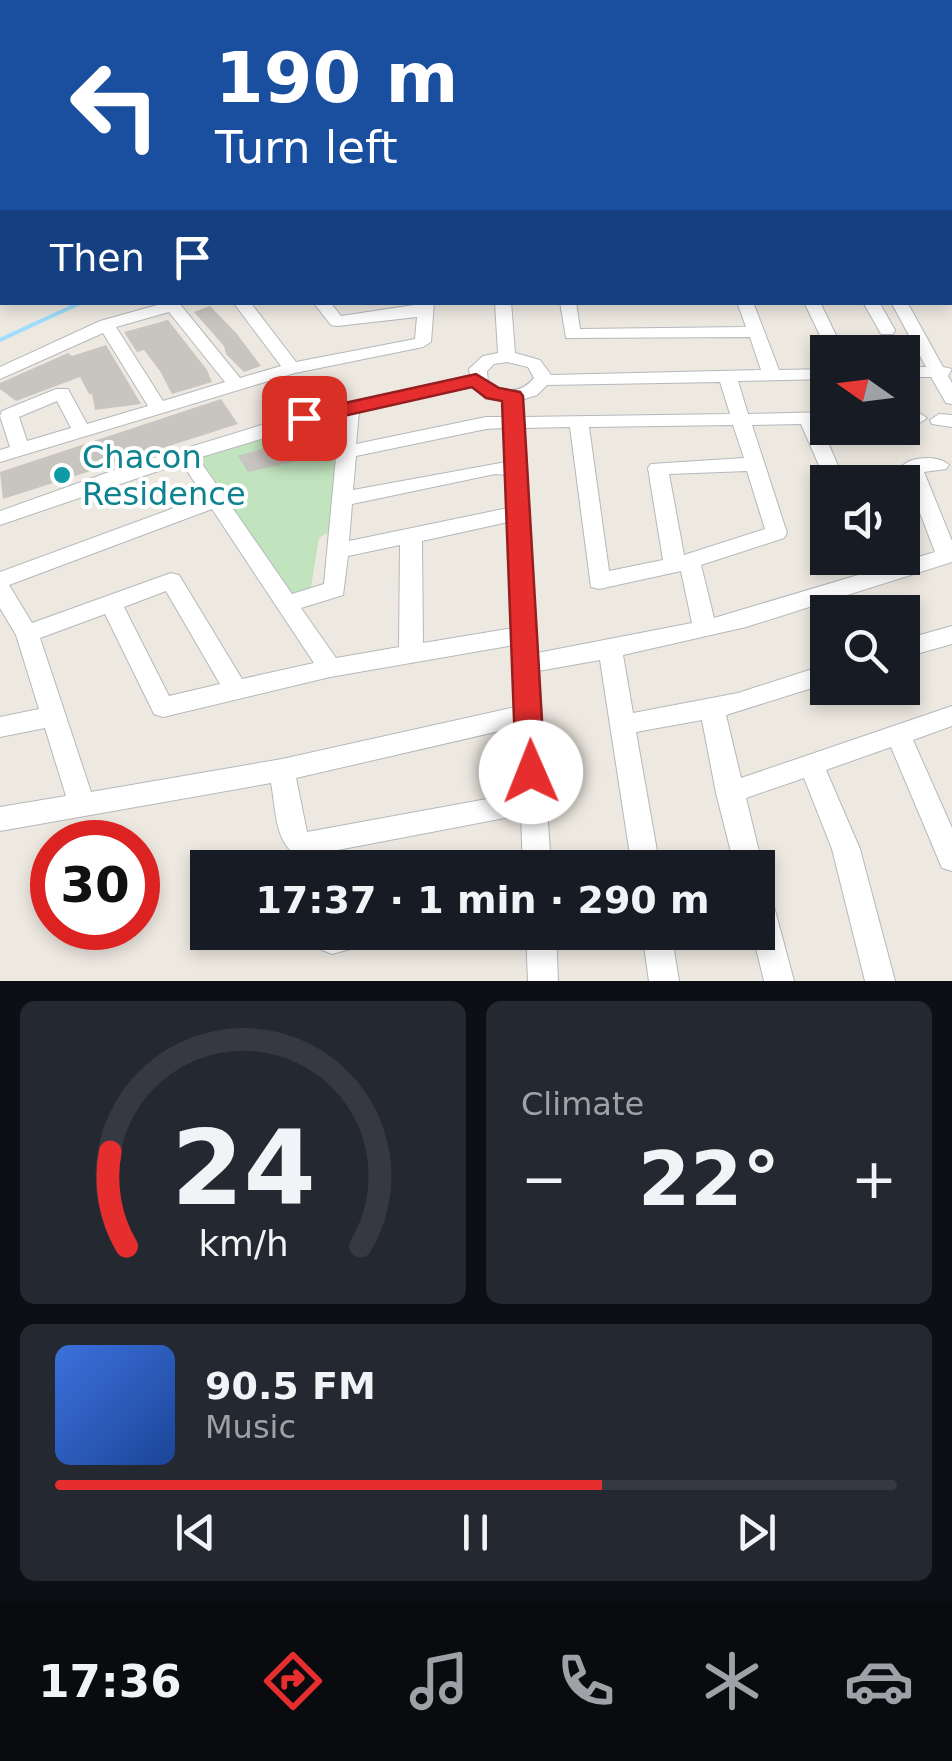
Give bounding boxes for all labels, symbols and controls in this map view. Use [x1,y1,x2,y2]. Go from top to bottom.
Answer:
text: 190 m [215,37,458,119]
icon: left [50,40,180,170]
text: Turn left [215,121,398,174]
icon: arrive [165,230,220,285]
text: Then [50,236,145,280]
north arrow [810,335,920,445]
map controls [810,335,920,705]
pin [262,376,347,461]
icon: arrive [277,391,332,446]
place label: Chacon Residence [82,438,246,513]
marker: Chacon Residence [51,464,73,486]
button: sound [810,465,920,575]
button: search [810,595,920,705]
position arrow [479,720,583,824]
speed limit sign: 30 [30,820,160,950]
text: 17:37 · 1 min · 290 m [255,878,710,922]
text: Climate [521,1085,644,1123]
text: 24 [171,1107,315,1229]
text: 22° [638,1135,780,1223]
text: − [521,1147,567,1211]
text: + [851,1147,897,1211]
text: km/h [198,1223,288,1264]
text: 90.5 FM [205,1364,376,1408]
text: Music [205,1408,296,1446]
icon: previous [168,1505,223,1560]
icon: pause [448,1505,503,1560]
icon: next [729,1505,784,1560]
icon: directions [258,1646,328,1716]
icon: music [404,1646,474,1716]
icon: phone [551,1646,621,1716]
icon: climate [697,1646,767,1716]
icon: car [844,1646,914,1716]
text: 17:36 [38,1655,181,1708]

